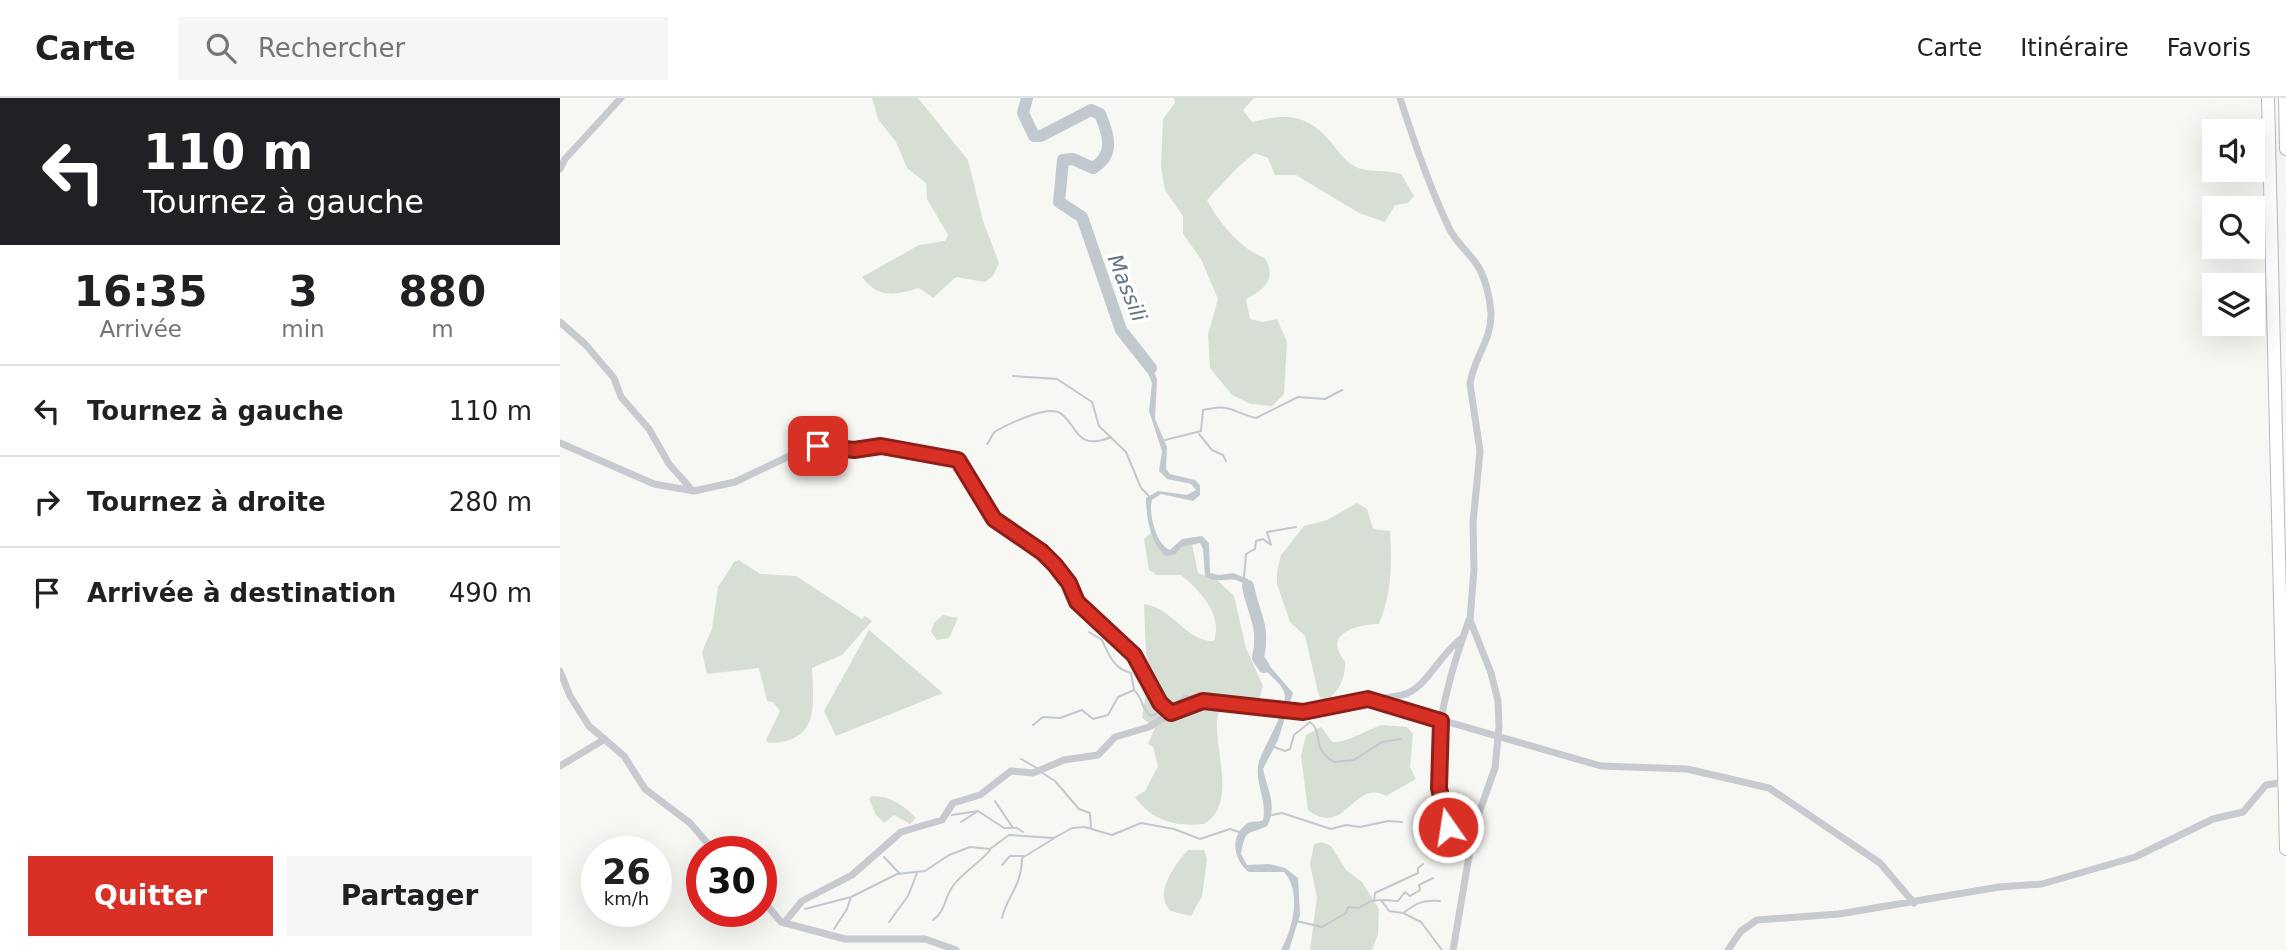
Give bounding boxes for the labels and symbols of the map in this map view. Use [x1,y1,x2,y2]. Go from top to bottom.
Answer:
water label: Massili [1103,251,1151,325]
pin [788,416,848,476]
position arrow [1411,790,1485,864]
speed limit sign: 30 [686,836,777,927]

